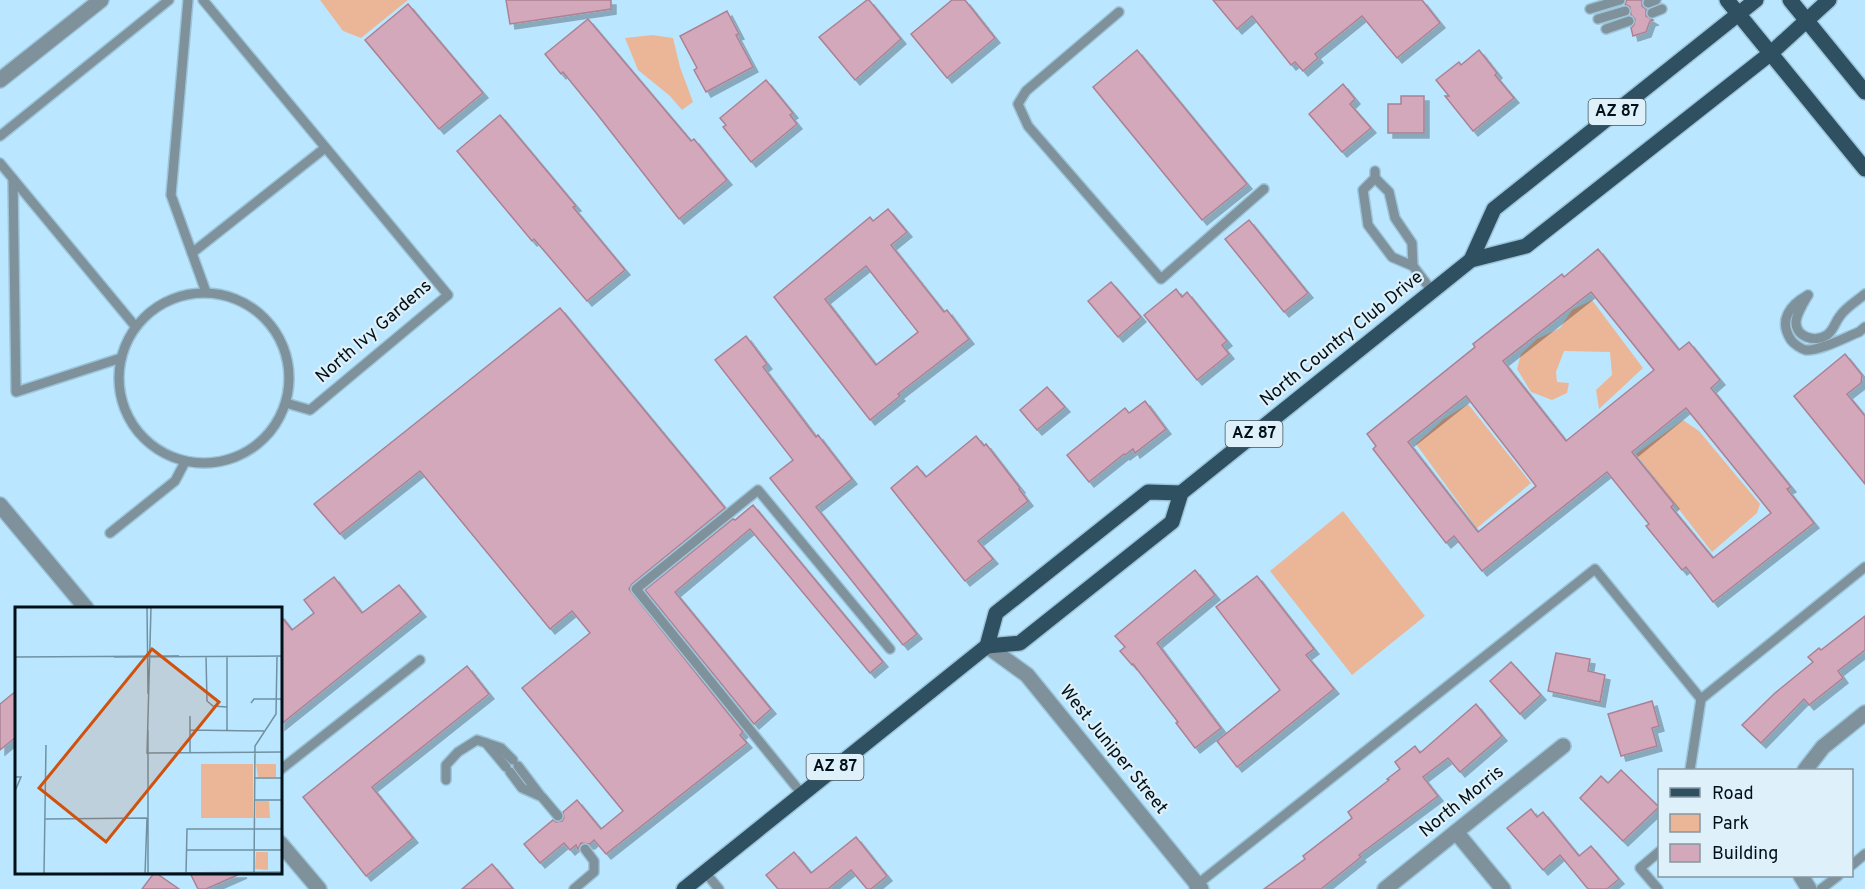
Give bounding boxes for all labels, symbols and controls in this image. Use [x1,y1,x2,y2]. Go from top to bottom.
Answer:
road number: AZ 87 [1588,99,1646,125]
street label: North Country Club Drive [1256,266,1428,412]
street label: North Ivy Gardens [311,275,437,389]
road number: AZ 87 [1226,421,1282,447]
inset map [15,607,282,874]
street label: West Juniper Street [1054,681,1172,819]
road number: AZ 87 [806,754,864,780]
street label: North Morris [1415,761,1509,843]
legend [1658,769,1853,877]
text: Road [1712,783,1754,806]
text: Park [1712,813,1749,836]
text: Building [1712,843,1778,866]

